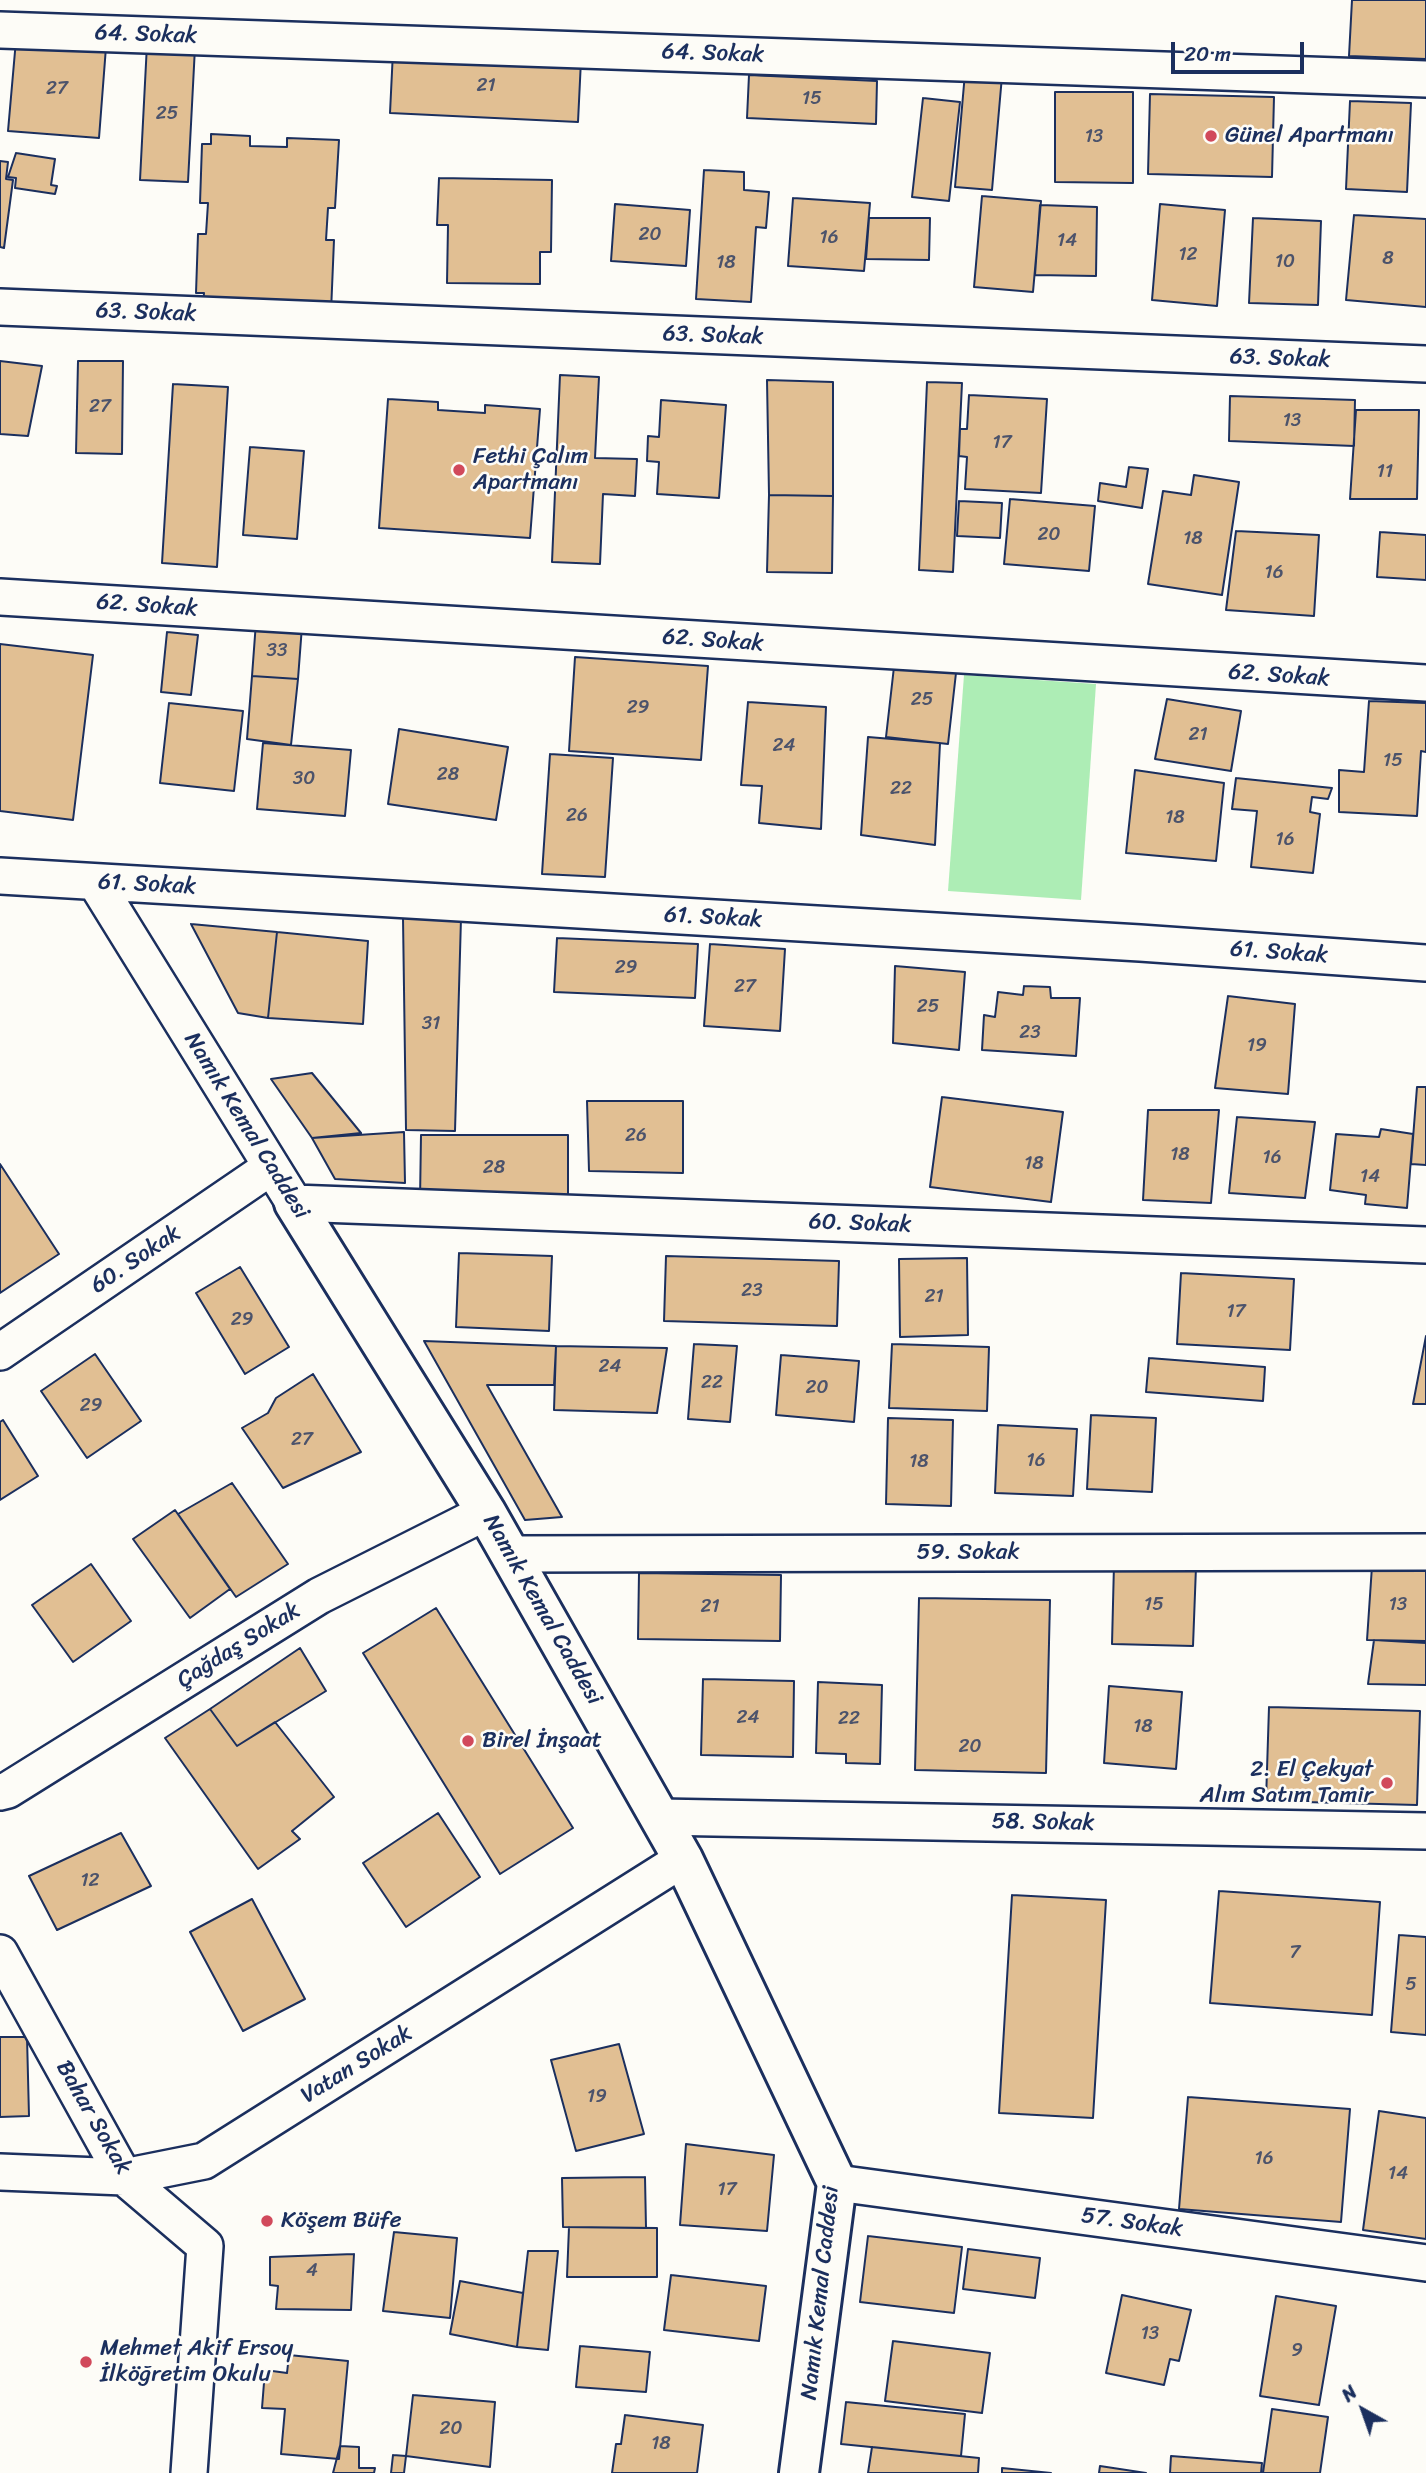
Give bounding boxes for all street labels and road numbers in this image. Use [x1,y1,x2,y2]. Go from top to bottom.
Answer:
street label: 64. Sokak [94,19,198,51]
street label: 64. Sokak [661,38,765,70]
street label: 63. Sokak [95,297,197,329]
street label: 63. Sokak [662,320,764,352]
street label: 63. Sokak [1229,343,1331,375]
street label: 62. Sokak [95,589,199,623]
street label: 62. Sokak [661,624,765,658]
street label: 62. Sokak [1227,659,1331,693]
street label: 61. Sokak [97,869,197,901]
street label: 61. Sokak [663,902,763,934]
street label: 61. Sokak [1229,936,1329,970]
street label: Namık Kemal Caddesi [177,1028,315,1224]
street label: 60. Sokak [808,1208,912,1240]
street label: 60. Sokak [86,1220,186,1300]
street label: Namık Kemal Caddesi [476,1510,608,1710]
street label: 59. Sokak [916,1539,1020,1567]
street label: Çağdaş Sokak [172,1597,306,1695]
street label: 58. Sokak [991,1808,1095,1838]
street label: Vatan Sokak [296,2020,418,2110]
street label: Bahar Sokak [49,2056,137,2180]
street label: Namık Kemal Caddesi [796,2185,846,2401]
street label: 57. Sokak [1079,2202,1185,2244]

